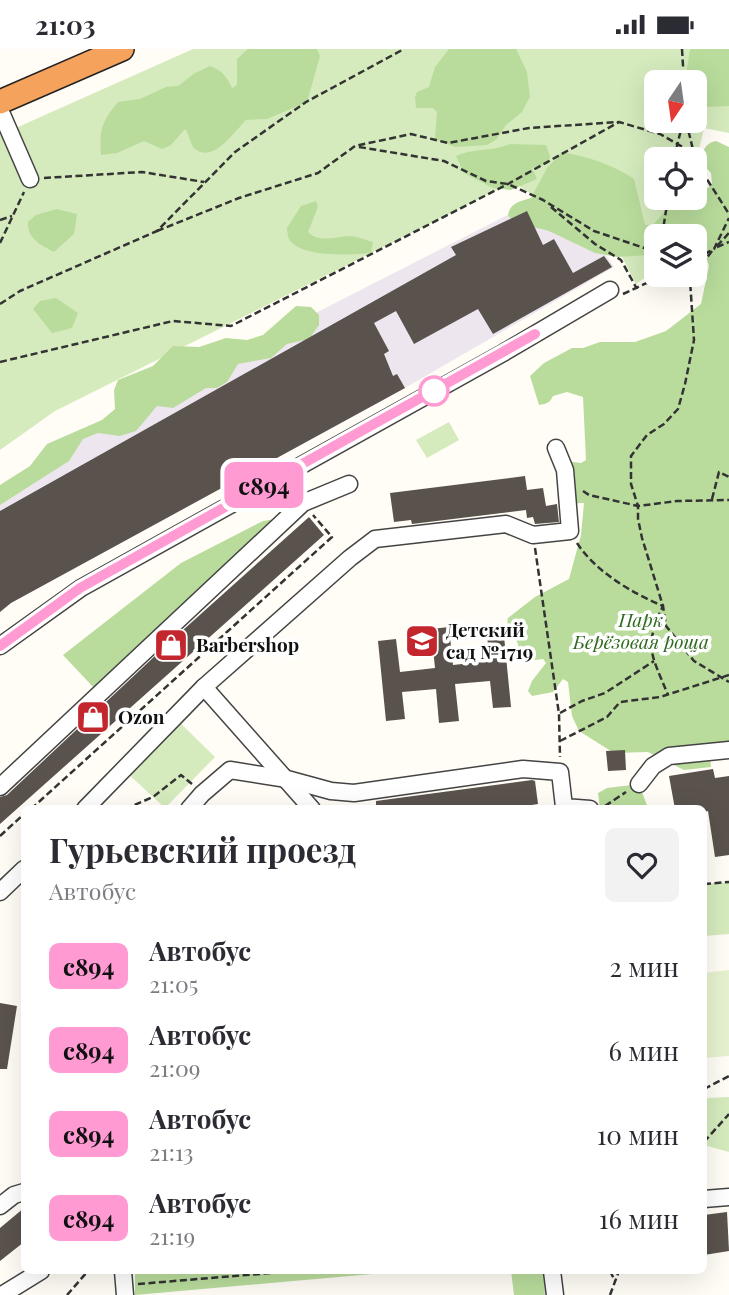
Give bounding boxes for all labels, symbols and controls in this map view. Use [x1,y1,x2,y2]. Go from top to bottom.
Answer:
text: 21:03 [35,7,96,42]
north arrow [644,70,707,133]
map controls [644,70,707,287]
button: locate [644,147,707,210]
button: layers [644,224,707,287]
unlabelled marker [419,376,449,406]
line badge: с894 [215,462,313,508]
text: с894 [238,469,290,501]
park label: Парк Берёзовая роща [572,606,709,654]
place label: Детский сад №1719 [446,616,533,664]
school or university icon: Детский сад №1719 [403,622,441,660]
shop icon: Barbershop [152,626,190,664]
place label: Barbershop [196,631,299,657]
shop icon: Ozon [74,698,112,736]
place label: Ozon [118,703,165,729]
text: Гурьевский проезд [49,827,356,871]
button: heart [605,828,679,902]
text: Автобус [49,875,136,906]
text: Автобус [149,933,251,968]
text: 2 мин [609,949,679,984]
text: с894 [63,950,114,982]
text: 21:05 [149,968,198,999]
text: Автобус [149,1017,251,1052]
text: 6 мин [608,1033,679,1068]
text: с894 [63,1034,114,1066]
text: 21:09 [149,1052,200,1083]
text: Автобус [149,1101,251,1136]
text: 10 мин [597,1117,679,1152]
text: с894 [63,1118,114,1150]
text: 21:13 [149,1136,193,1167]
text: Автобус [149,1185,251,1220]
text: 16 мин [599,1201,679,1236]
text: с894 [63,1202,114,1234]
text: 21:19 [149,1220,195,1251]

